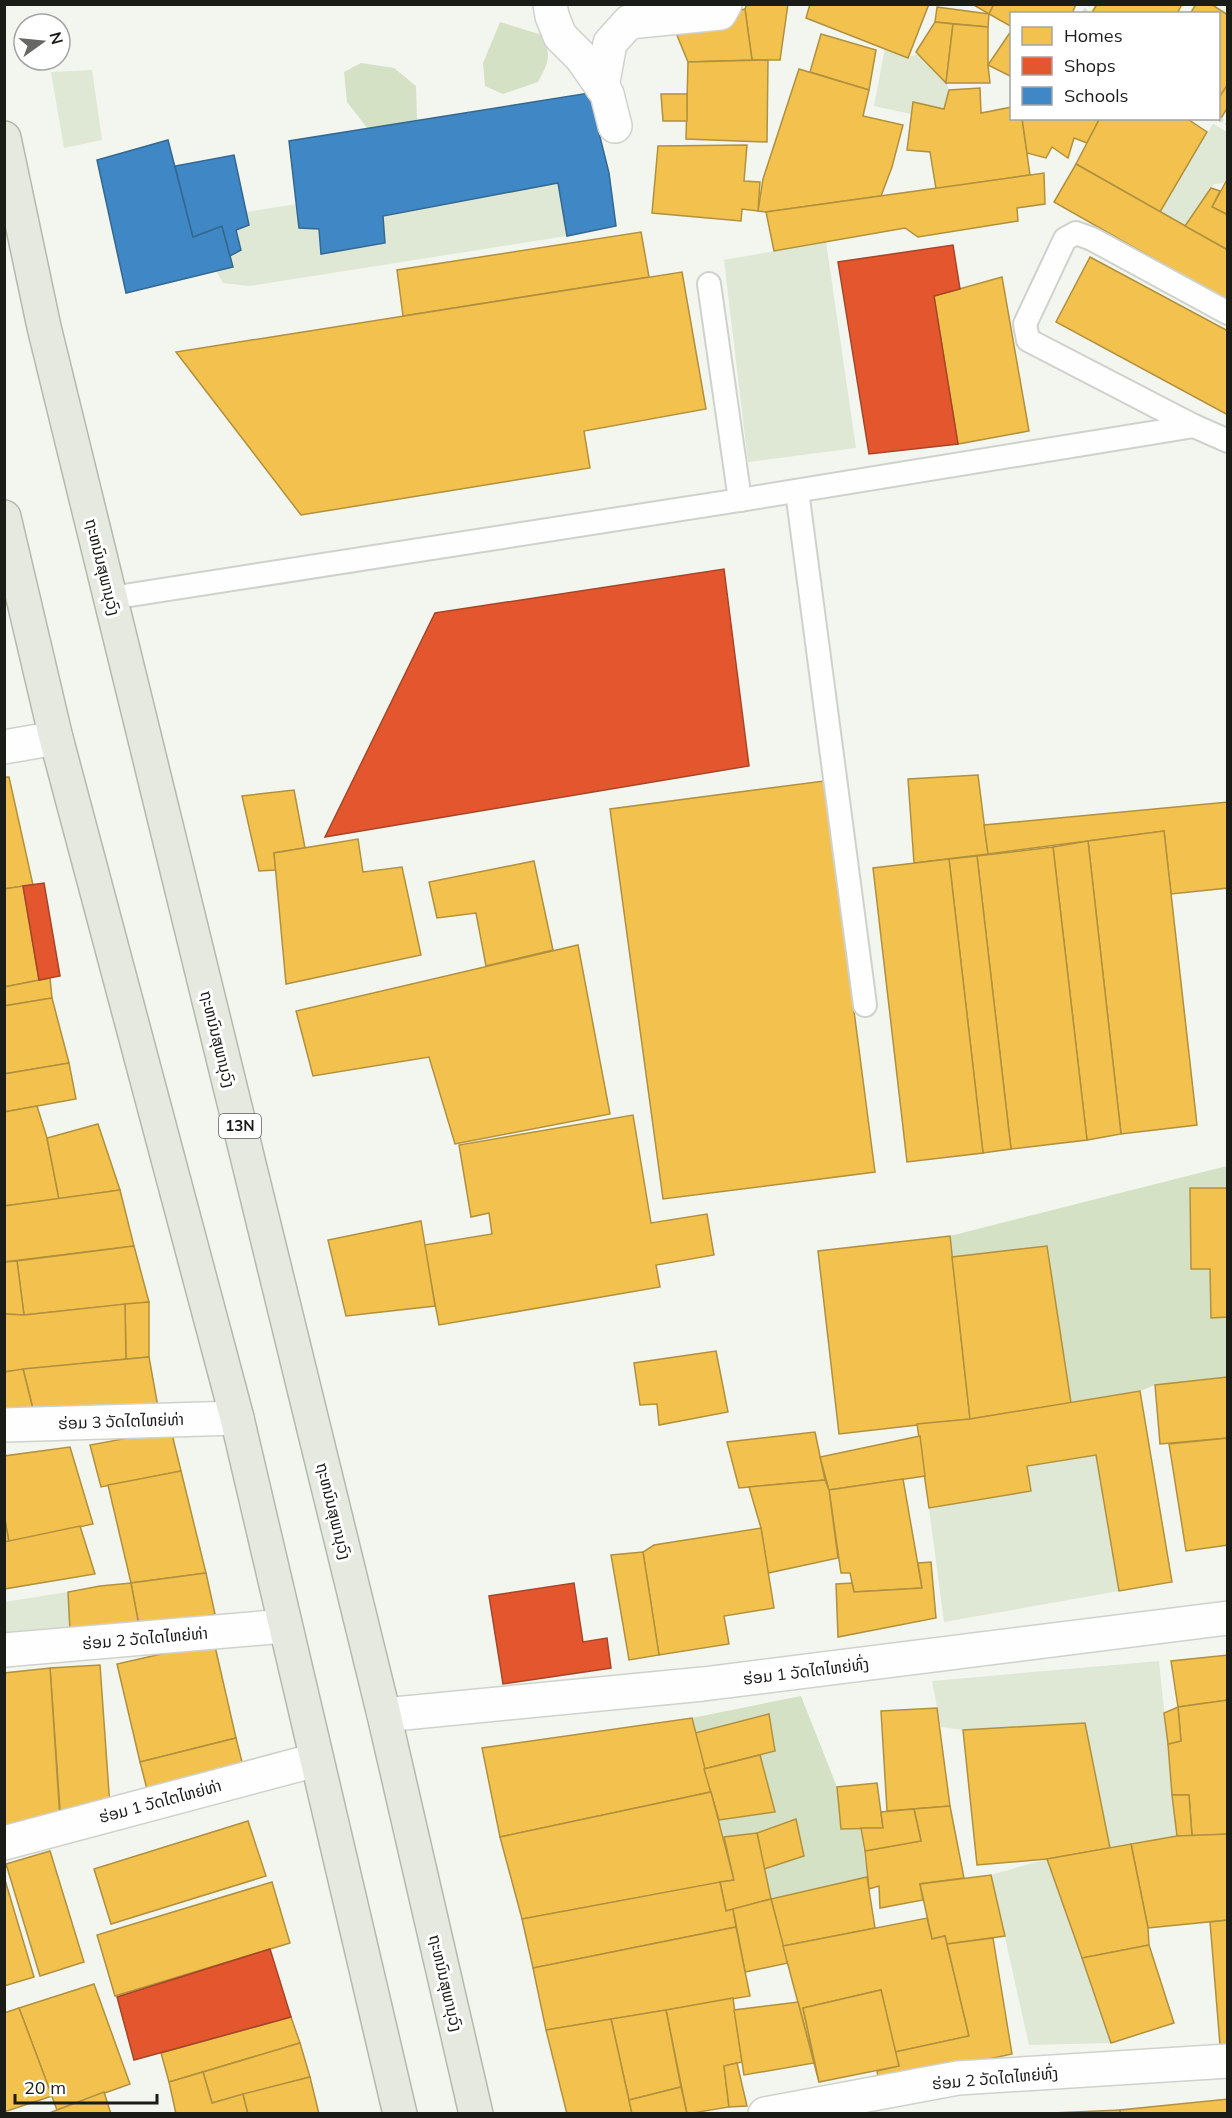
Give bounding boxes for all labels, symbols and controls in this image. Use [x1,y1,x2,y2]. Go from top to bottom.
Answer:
north arrow [12,12,72,72]
legend [1010,12,1220,120]
text: Homes [1064,24,1123,47]
text: N [45,30,68,47]
text: Shops [1064,54,1116,77]
text: Schools [1064,84,1129,107]
street label: ຖະຫນົນສຸພານຸວົງ [80,516,125,618]
street label: ຖະຫນົນສຸພານຸວົງ [195,988,240,1090]
road number: 13N [219,1114,261,1138]
street label: ຮ່ອມ 3 ວັດໄຕໄຫຍ່ທ່າ [58,1409,184,1433]
street label: ຖະຫນົນສຸພານຸວົງ [311,1460,356,1562]
street label: ຮ່ອມ 2 ວັດໄຕໄຫຍ່ທ່າ [81,1623,209,1653]
street label: ຮ່ອມ 1 ວັດໄຕໄຫຍ່ທົ່ງ [742,1652,870,1689]
street label: ຮ່ອມ 1 ວັດໄຕໄຫຍ່ທ່າ [97,1775,223,1827]
street label: ຖະຫນົນສຸພານຸວົງ [424,1932,467,2034]
street label: ຮ່ອມ 2 ວັດໄຕໄຫຍ່ທົ່ງ [931,2062,1059,2093]
scale bar [15,2067,158,2105]
text: 20 m [24,2076,66,2099]

